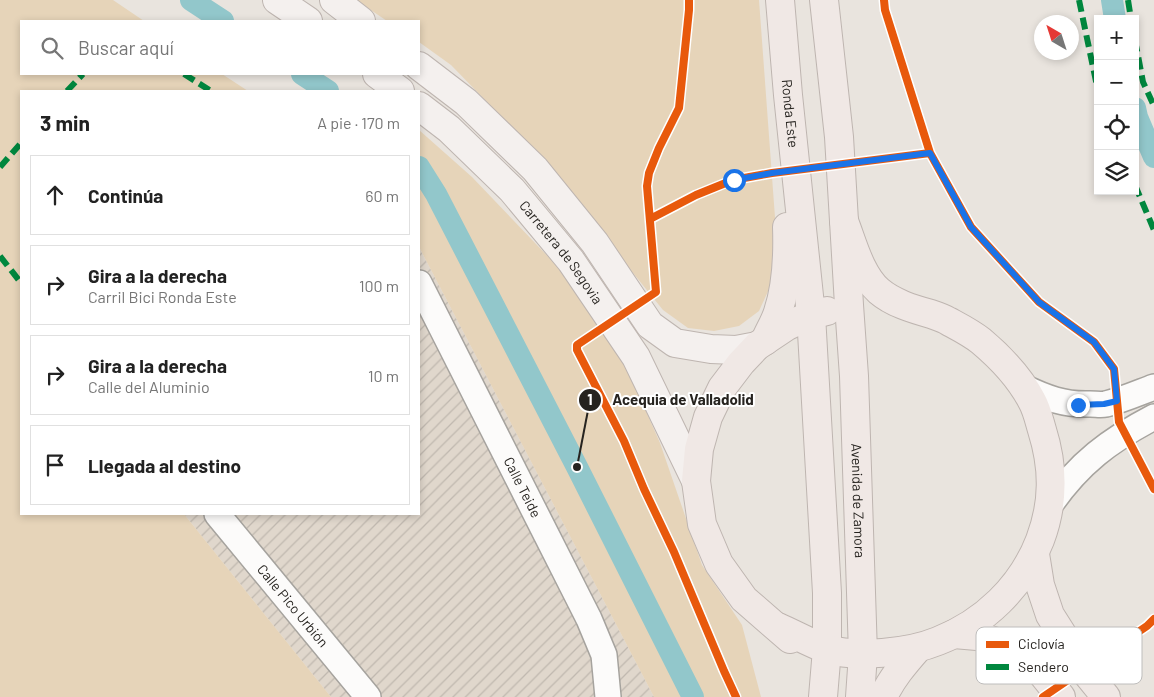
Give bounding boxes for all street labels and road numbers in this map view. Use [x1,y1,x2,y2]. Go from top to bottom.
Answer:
street label: Ronda Este [779,79,802,149]
street label: Carretera de Segovia [516,197,607,307]
street label: Avenida de Zamora [848,443,869,558]
street label: Calle Teide [500,454,545,520]
street label: Calle Pico Urbión [254,561,332,650]

